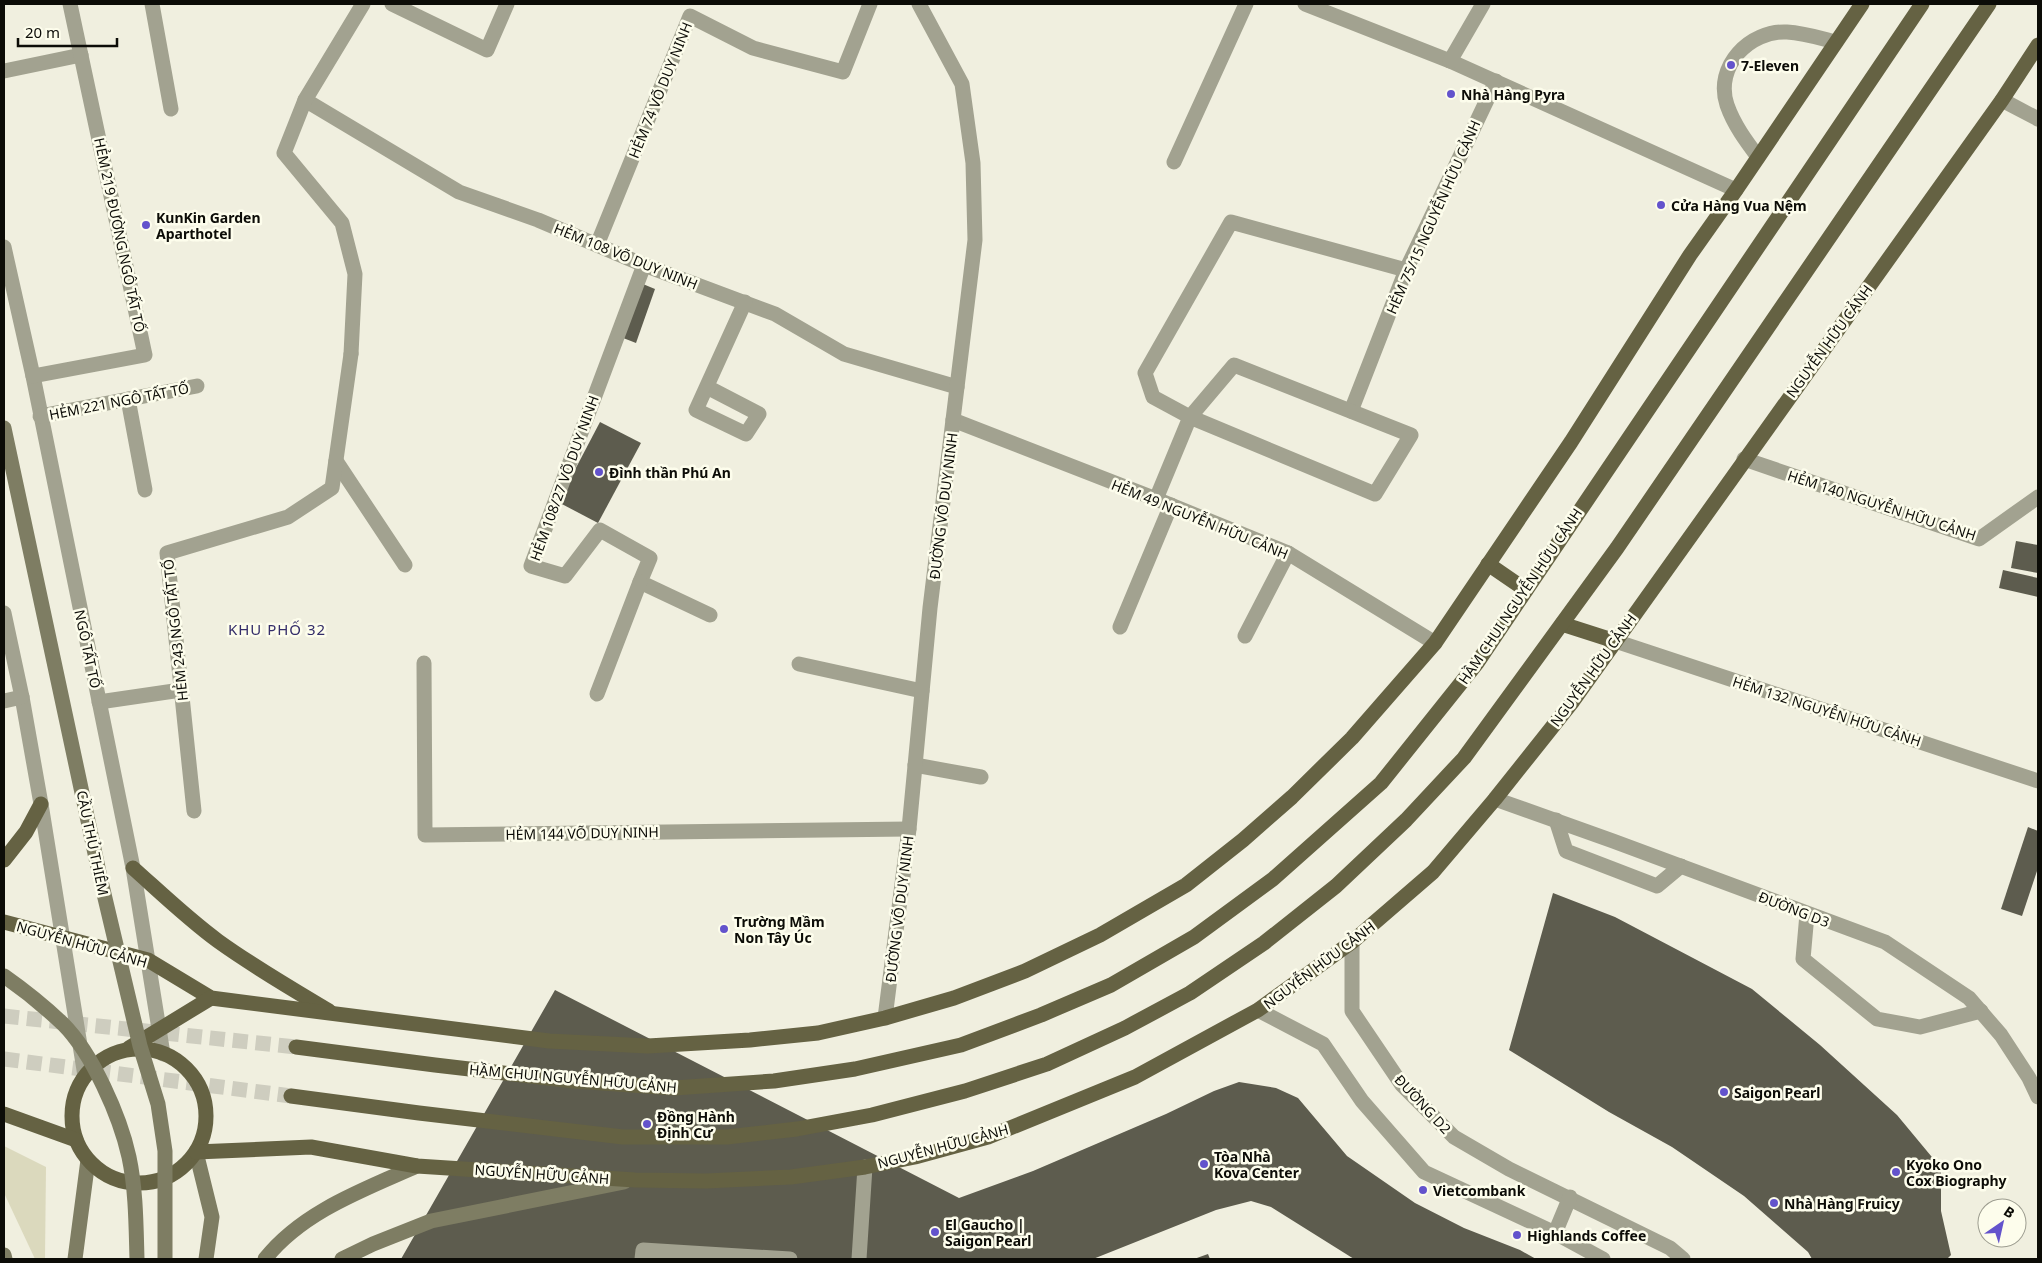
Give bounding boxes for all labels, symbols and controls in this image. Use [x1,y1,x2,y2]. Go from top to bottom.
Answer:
scale bar [18,15,116,47]
street label: HẺM 74 VÕ DUY NINH [624,19,696,161]
text: 20 m [25,22,60,42]
place label: 7-Eleven [1741,56,1799,75]
marker: 7-Eleven [1725,59,1737,71]
place label: Nhà Hàng Pyra [1461,85,1565,104]
marker: Nhà Hàng Pyra [1445,88,1457,100]
street label: HẺM 75/15 NGUYỄN HỮU CẢNH [1381,117,1484,317]
street label: HẺM 219 ĐƯỜNG NGÔ TẤT TỐ [90,136,150,334]
place label: Cửa Hàng Vua Nệm [1671,196,1807,215]
marker: Cửa Hàng Vua Nệm [1655,199,1667,211]
place label: KunKin Garden Aparthotel [156,208,261,243]
street label: HẺM 108 VÕ DUY NINH [551,218,701,294]
marker: KunKin Garden Aparthotel [140,219,152,231]
street label: NGUYỄN HỮU CẢNH [1781,280,1876,401]
street label: HẺM 221 NGÔ TẤT TỐ [47,378,191,424]
street label: HẺM 108/27 VÕ DUY NINH [525,393,603,563]
street label: ĐƯỜNG VÕ DUY NINH [925,432,961,580]
place label: Đình thần Phú An [609,463,731,482]
street label: HẺM 140 NGUYỄN HỮU CẢNH [1785,465,1979,545]
marker: Đình thần Phú An [593,466,605,478]
street label: HẺM 49 NGUYỄN HỮU CẢNH [1109,474,1292,563]
street label: HẦM CHUI NGUYỄN HỮU CẢNH [1453,504,1586,688]
street label: HẺM 243 NGÔ TẤT TỐ [158,558,192,702]
street label: NGÔ TẤT TỐ [70,608,106,690]
street label: NGUYỄN HỮU CẢNH [1545,609,1640,730]
district label: KHU PHỐ 32 [228,619,326,639]
street label: HẺM 132 NGUYỄN HỮU CẢNH [1730,671,1924,751]
street label: CẦU THỦ THIÊM [73,789,113,897]
street label: HẺM 144 VÕ DUY NINH [505,822,659,844]
street label: ĐƯỜNG VÕ DUY NINH [881,835,917,983]
street label: ĐƯỜNG D3 [1756,887,1832,931]
place label: Trường Mầm Non Tây Úc [734,912,825,947]
street label: NGUYỄN HỮU CẢNH [14,915,150,972]
street label: NGUYỄN HỮU CẢNH [1259,916,1379,1013]
marker: Trường Mầm Non Tây Úc [718,923,730,935]
street label: HẦM CHUI NGUYỄN HỮU CẢNH [468,1058,678,1097]
street label: ĐƯỜNG D2 [1391,1070,1455,1138]
place label: Saigon Pearl [1734,1083,1821,1102]
marker: Saigon Pearl [1718,1086,1730,1098]
place label: Đồng Hành Định Cư [657,1107,735,1142]
marker: Đồng Hành Định Cư [641,1118,653,1130]
street label: NGUYỄN HỮU CẢNH [875,1118,1011,1173]
place label: Tòa Nhà Kova Center [1214,1147,1300,1182]
place label: Kyoko Ono Cox Biography [1906,1155,2007,1190]
marker: Tòa Nhà Kova Center [1198,1158,1210,1170]
street label: NGUYỄN HỮU CẢNH [474,1159,610,1188]
marker: Kyoko Ono Cox Biography [1890,1166,1902,1178]
place label: Vietcombank [1433,1181,1526,1200]
marker: Vietcombank [1417,1184,1429,1196]
place label: Nhà Hàng Fruicy [1784,1194,1900,1213]
marker: Nhà Hàng Fruicy [1768,1197,1780,1209]
north arrow [1977,1198,2027,1248]
text: B [2000,1201,2019,1222]
place label: El Gaucho | Saigon Pearl [945,1215,1032,1250]
marker: El Gaucho | Saigon Pearl [929,1226,941,1238]
place label: Highlands Coffee [1527,1226,1646,1245]
marker: Highlands Coffee [1511,1229,1523,1241]

